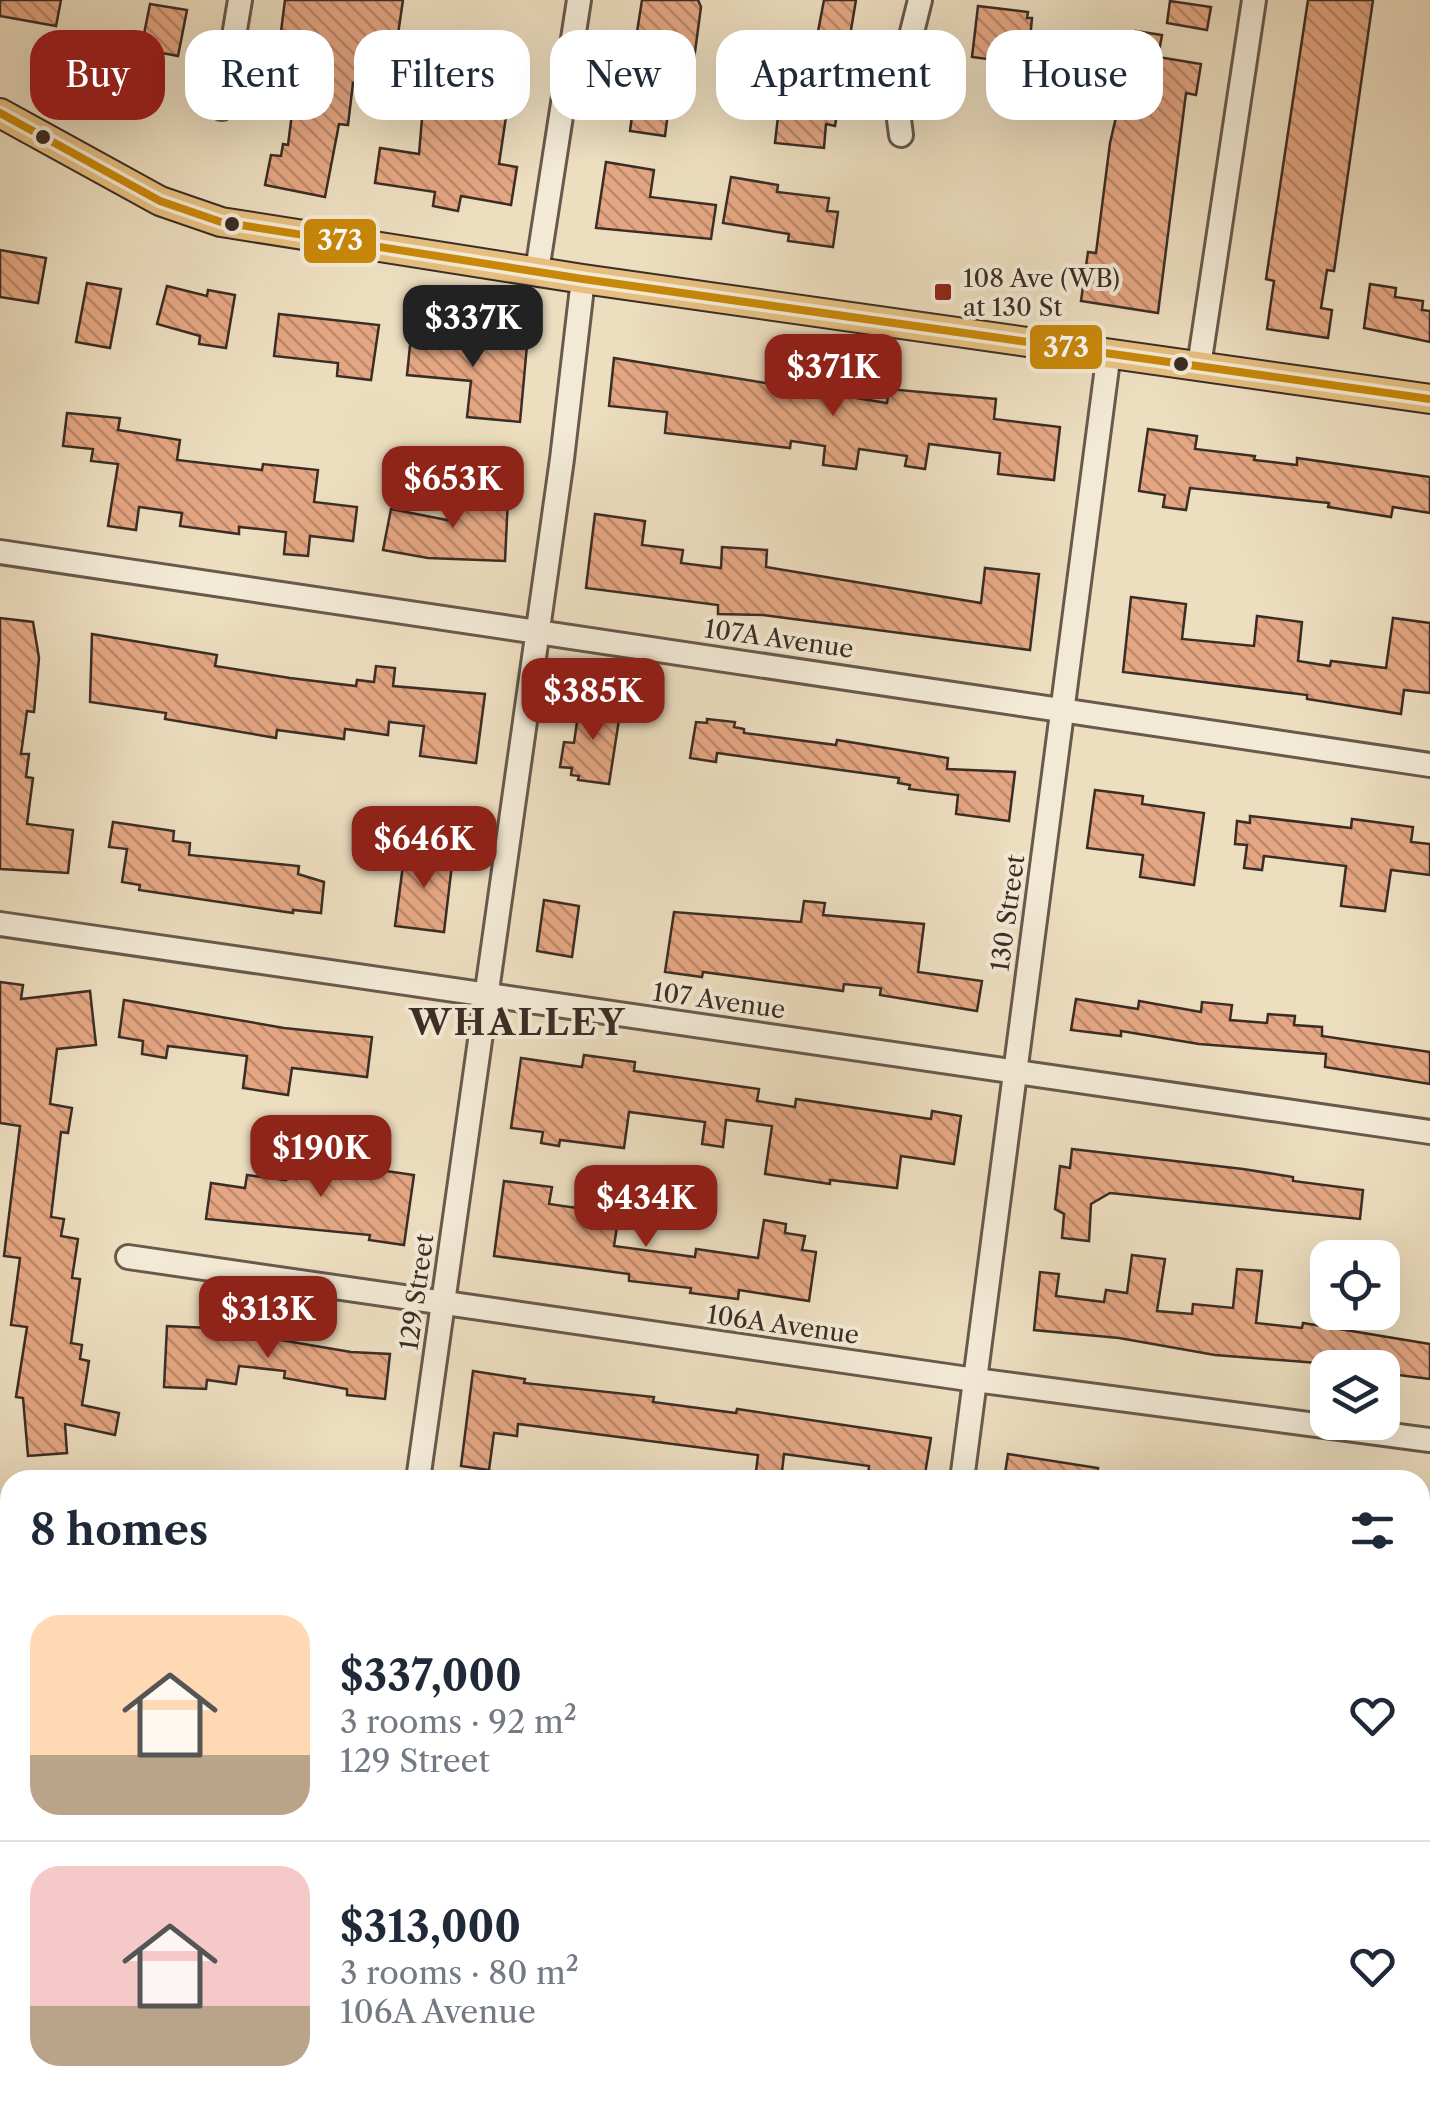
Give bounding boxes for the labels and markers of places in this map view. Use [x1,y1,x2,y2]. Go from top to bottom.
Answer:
unlabelled marker [33,127,53,147]
unlabelled marker [222,214,242,234]
place label: 108 Ave (WB) at 130 St [963,263,1120,323]
marker: 108 Ave (WB) at 130 St [932,281,954,303]
pin: $337K [403,285,543,370]
pin: $371K [763,334,903,419]
unlabelled marker [1171,354,1191,374]
pin: $653K [383,446,523,531]
pin: $385K [523,658,663,743]
pin: $646K [354,806,494,891]
pin: $190K [251,1115,391,1200]
pin: $434K [576,1165,716,1250]
pin: $313K [198,1276,338,1361]

